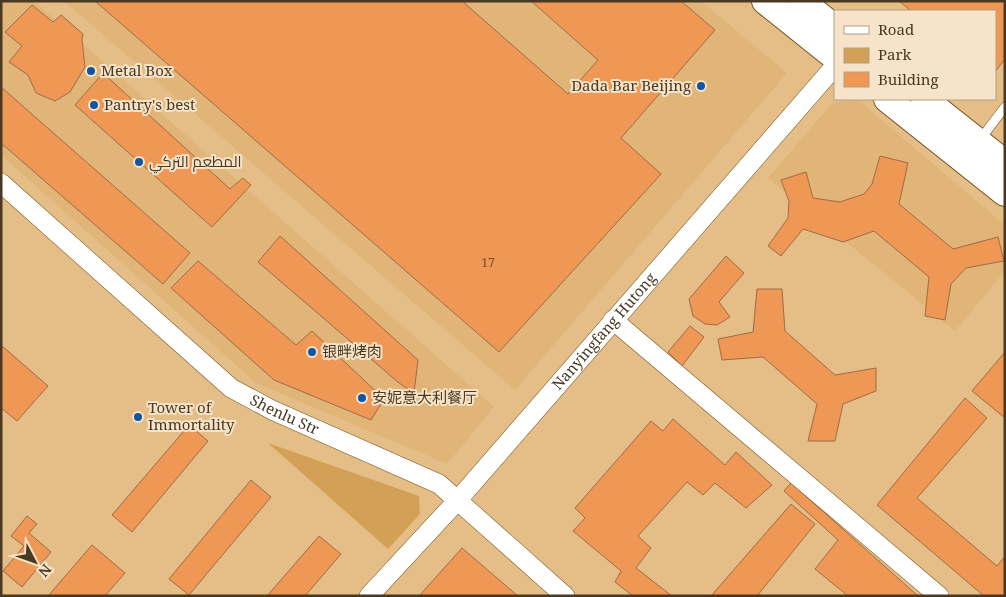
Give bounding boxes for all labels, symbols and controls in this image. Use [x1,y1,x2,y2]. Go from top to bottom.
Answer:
legend [834,10,996,100]
text: Road [878,19,914,39]
text: Park [878,44,912,64]
place label: Metal Box [101,60,173,80]
marker: Metal Box [85,65,97,77]
text: Building [878,69,939,89]
place label: Dada Bar Beijing [571,75,691,95]
marker: Dada Bar Beijing [695,80,707,92]
place label: Pantry's best [104,94,195,114]
marker: Pantry's best [88,99,100,111]
place label: المطعم التركي [149,151,242,174]
marker: المطعم التركي [133,156,145,168]
house number: 17 [481,254,495,271]
street label: Nanyingfang Hutong [547,268,660,394]
place label: 银畔烤肉 [322,341,382,361]
marker: 银畔烤肉 [306,346,318,358]
place label: 安妮意大利餐厅 [372,387,477,407]
street label: Shenlu Str [247,389,323,439]
marker: 安妮意大利餐厅 [356,392,368,404]
place label: Tower of Immortality [148,397,235,434]
marker: Tower of Immortality [132,411,144,423]
north arrow [10,537,60,587]
text: N [34,560,56,581]

